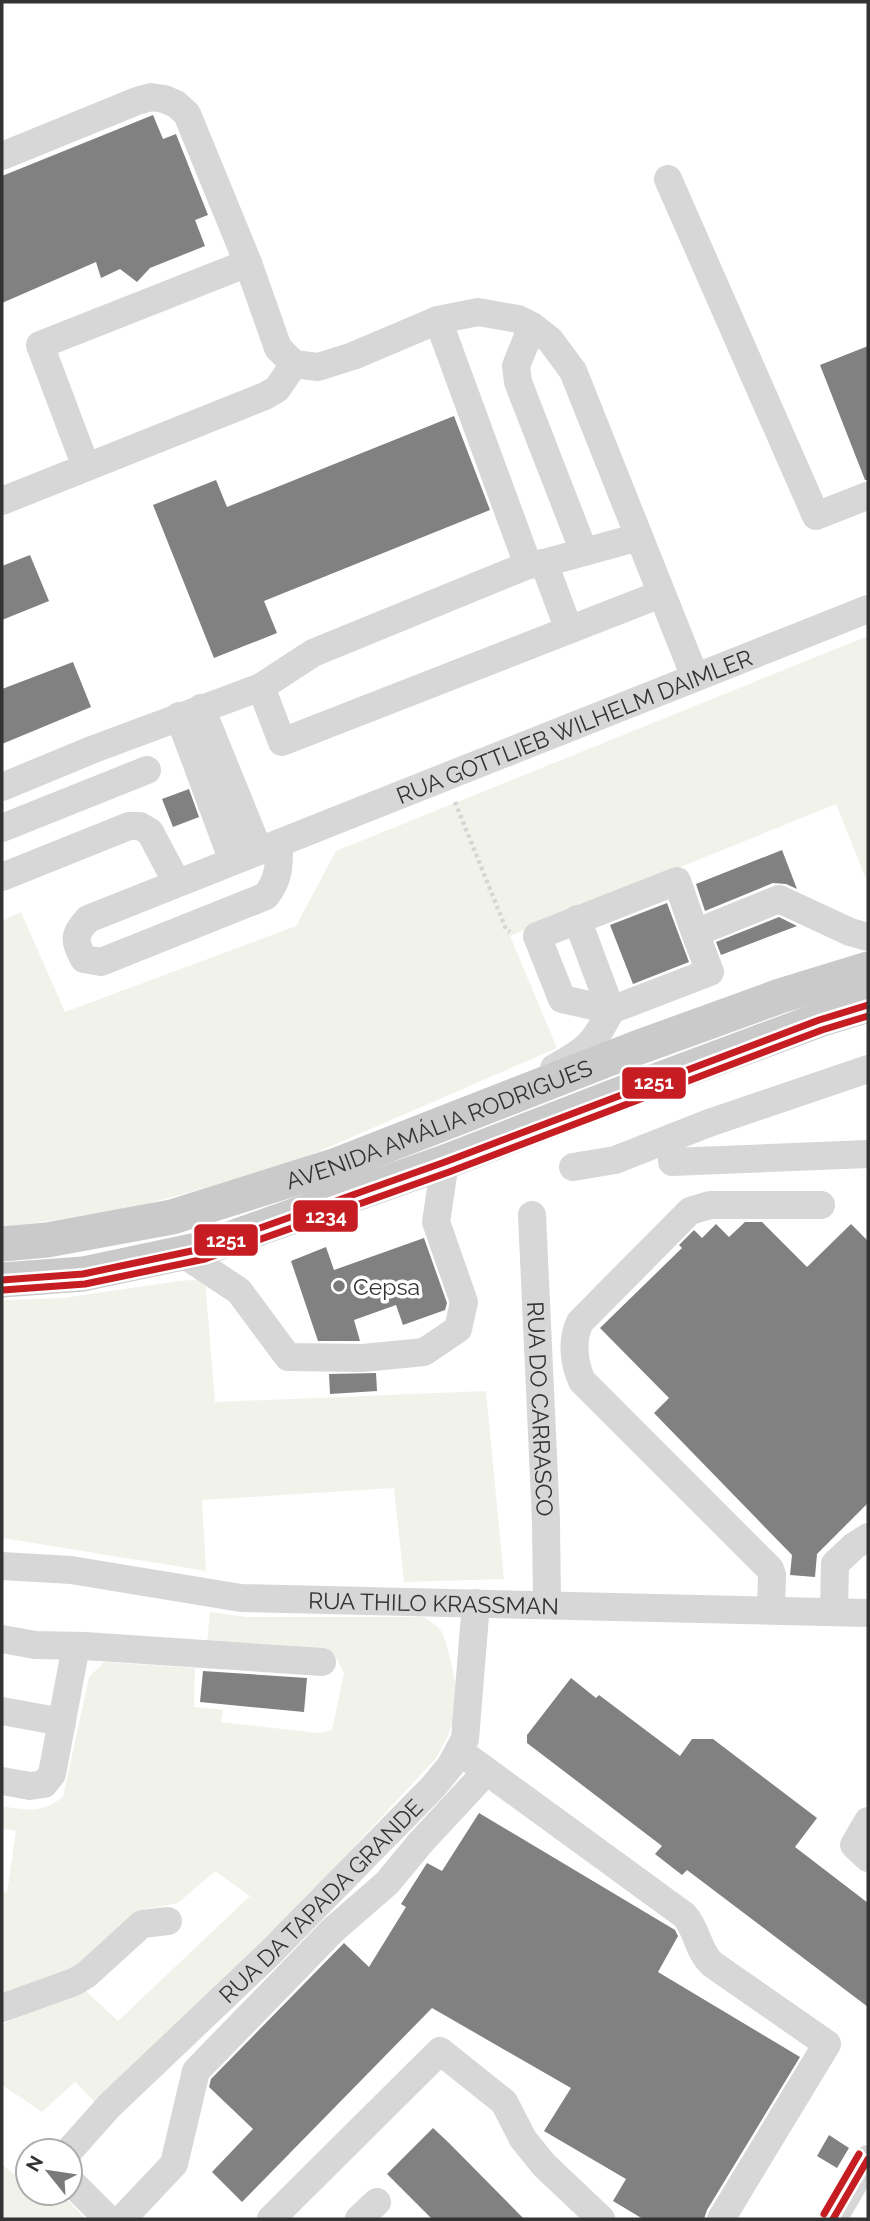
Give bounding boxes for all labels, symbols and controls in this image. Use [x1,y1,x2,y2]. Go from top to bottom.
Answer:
street label: RUA GOTTLIEB WILHELM DAIMLER [392,643,756,809]
street label: AVENIDA AMÁLIA RODRIGUES [282,1053,596,1194]
line badge: 1251 [621,1066,687,1100]
text: 1251 [634,1071,674,1093]
line badge: 1234 [292,1199,359,1233]
text: 1234 [305,1205,347,1227]
line badge: 1251 [193,1223,259,1257]
text: 1251 [206,1229,246,1251]
place label: Cepsa [353,1273,420,1300]
marker: Cepsa [331,1278,347,1294]
street label: RUA DO CARRASCO [522,1301,559,1517]
street label: RUA THILO KRASSMAN [308,1586,559,1619]
street label: RUA DA TAPADA GRANDE [213,1793,428,2008]
north arrow [14,2137,84,2207]
text: N [21,2152,47,2175]

